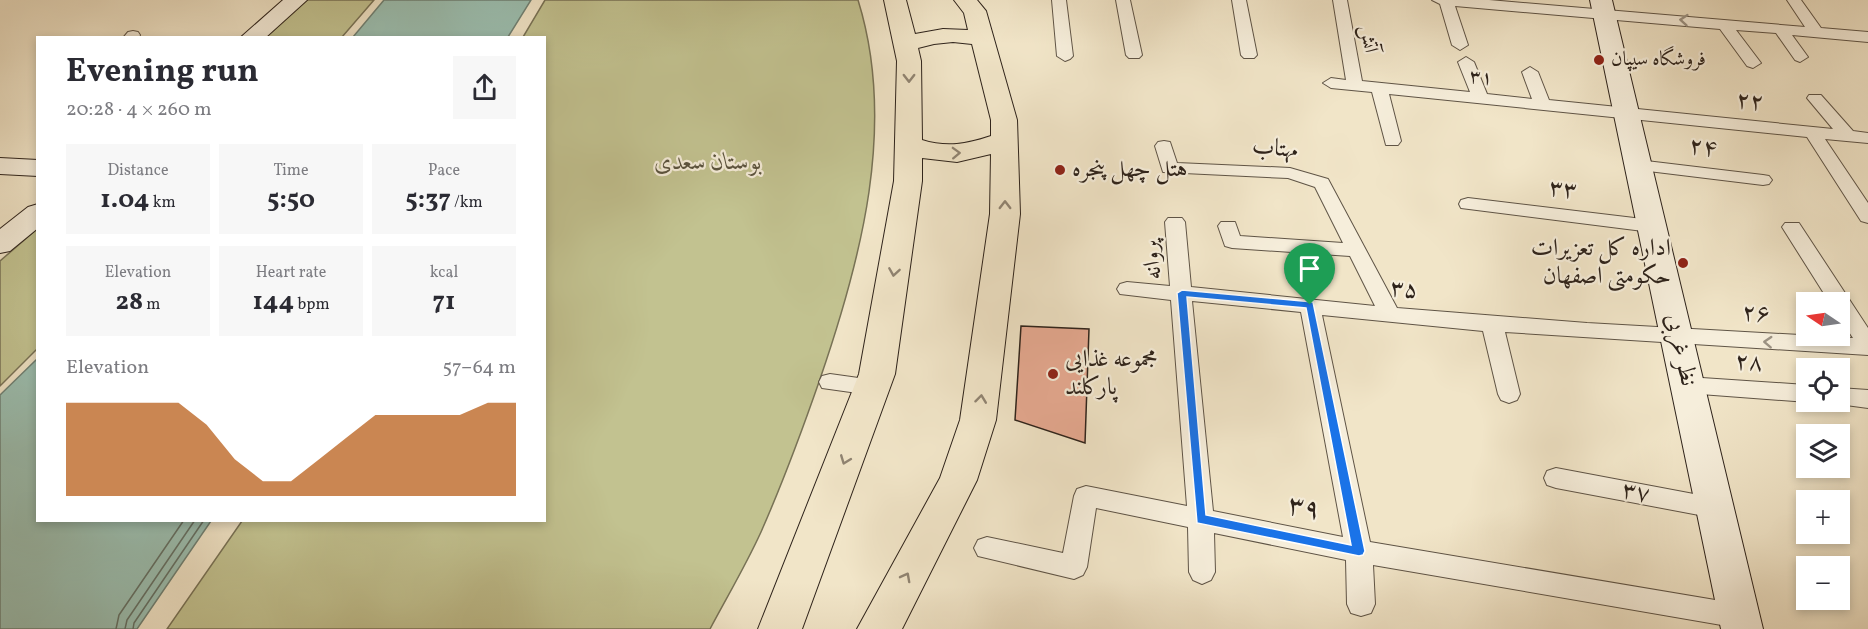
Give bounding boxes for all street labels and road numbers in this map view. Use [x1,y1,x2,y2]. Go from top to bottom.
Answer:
street label: آتش [1352,23,1385,58]
street label: ۳۱ [1468,63,1494,93]
street label: ۲۲ [1734,84,1766,120]
street label: ۲۴ [1687,129,1719,167]
street label: مهتاب [1250,130,1300,168]
street label: ۳۳ [1547,171,1579,209]
street label: پروانه [1134,236,1172,282]
street label: ۳۵ [1388,272,1420,308]
street label: ۲۶ [1741,296,1771,332]
street label: نظر غربی [1655,310,1705,390]
street label: ۲۸ [1734,345,1764,381]
street label: ۳۷ [1619,474,1653,512]
street label: ۳۹ [1284,486,1324,530]

